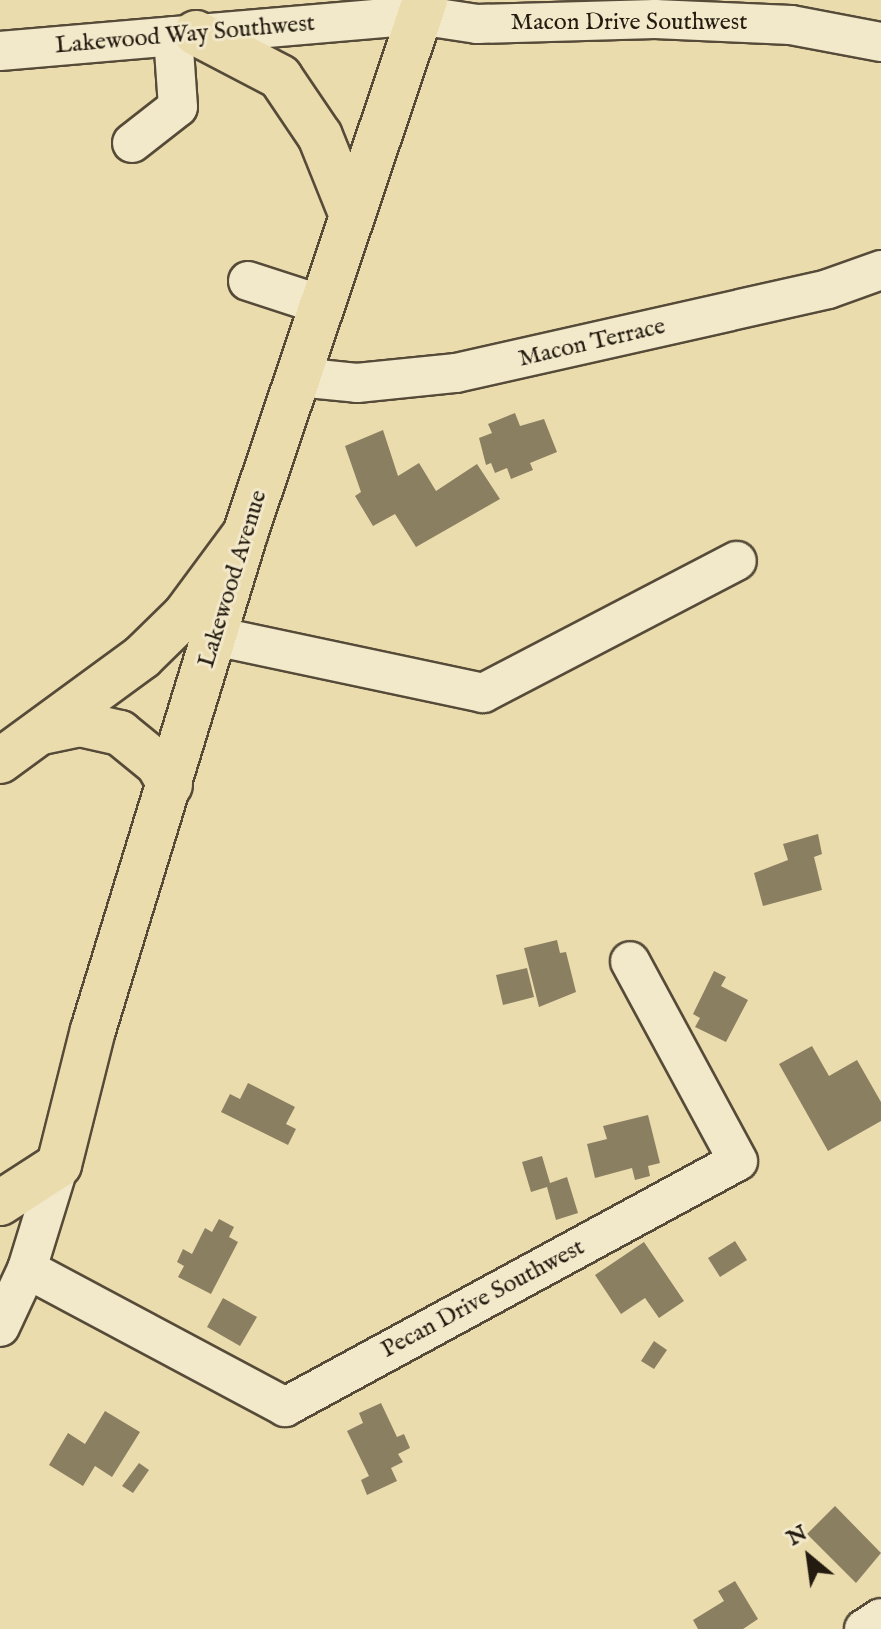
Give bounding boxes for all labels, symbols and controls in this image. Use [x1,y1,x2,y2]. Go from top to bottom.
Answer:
street label: Lakewood Way Southwest [54,9,316,61]
street label: Macon Drive Southwest [511,9,747,37]
street label: Macon Terrace [516,312,668,374]
street label: Lakewood Avenue [192,487,274,671]
street label: Pecan Drive Southwest [376,1233,590,1365]
north arrow [769,1517,849,1597]
text: N [782,1519,812,1553]

